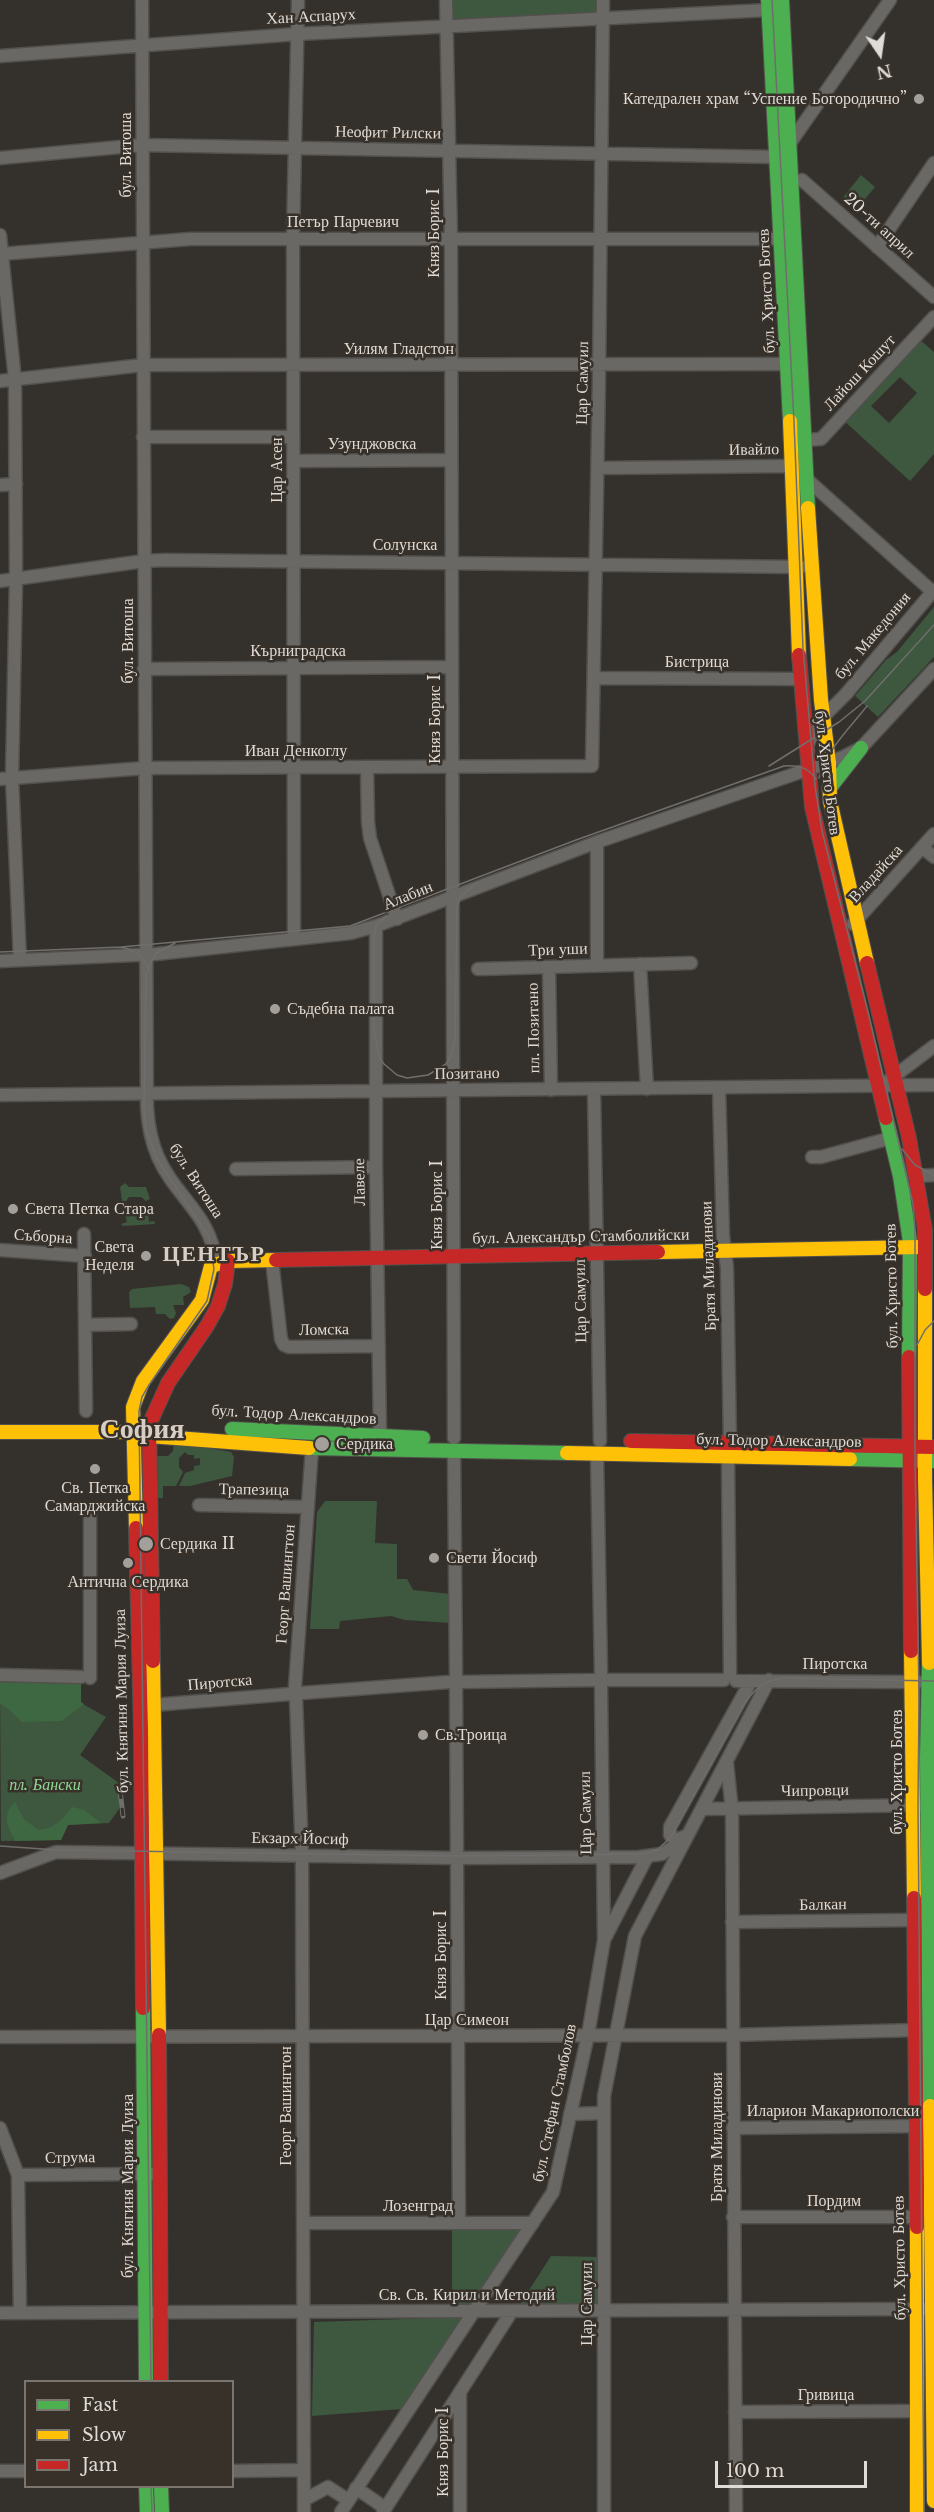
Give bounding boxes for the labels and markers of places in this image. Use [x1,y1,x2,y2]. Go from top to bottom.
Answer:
place label: Катедрален храм “Успение Богородично” [623,89,907,109]
marker: Катедрален храм “Успение Богородично” [912,92,926,106]
place label: Съдебна палата [287,999,394,1019]
marker: Съдебна палата [268,1002,282,1016]
place label: Света Петка Стара [25,1199,154,1219]
marker: Света Петка Стара [6,1202,20,1216]
place label: Света Неделя [85,1237,134,1275]
marker: Света Неделя [139,1249,153,1263]
place label: Сердика [336,1434,393,1454]
marker: Сердика [313,1435,331,1453]
marker: Св. Петка Самарджийска [88,1462,102,1476]
place label: Св. Петка Самарджийска [45,1478,145,1516]
place label: Сердика II [160,1534,235,1554]
marker: Сердика II [137,1535,155,1553]
place label: Свети Йосиф [446,1548,537,1568]
marker: Свети Йосиф [427,1551,441,1565]
marker: Антична Сердика [121,1556,135,1570]
place label: Антична Сердика [67,1572,189,1592]
place label: Св.Троица [435,1725,507,1745]
marker: Св.Троица [416,1728,430,1742]

